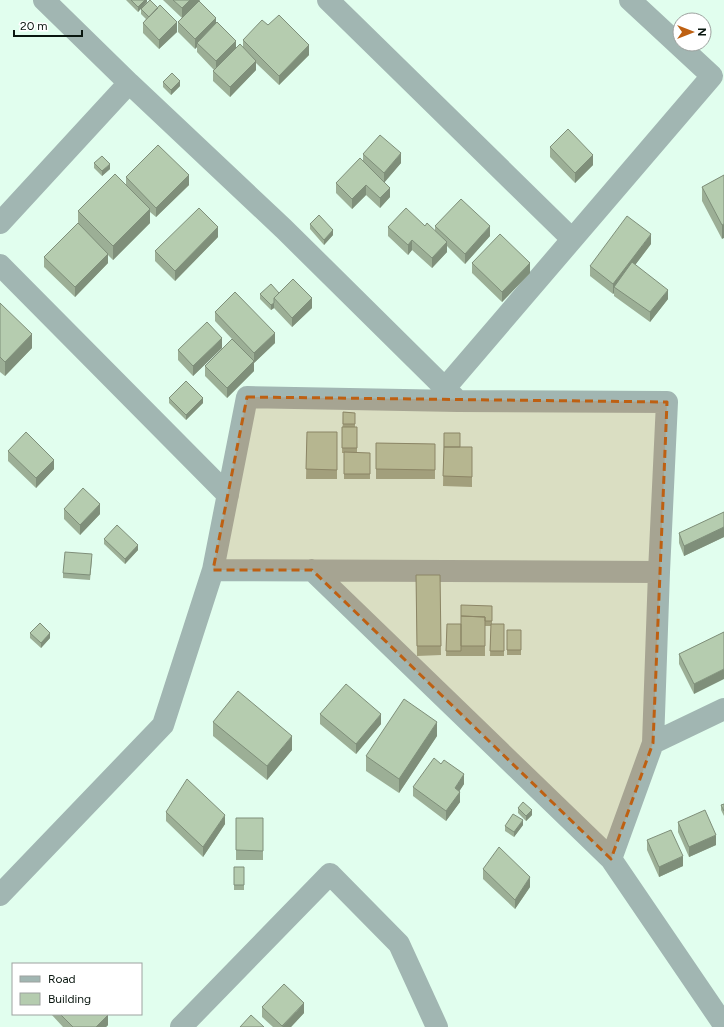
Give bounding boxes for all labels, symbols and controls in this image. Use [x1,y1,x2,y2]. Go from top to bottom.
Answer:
scale bar [14,12,82,38]
north arrow [672,12,712,52]
text: 20 m [20,19,48,33]
text: N [695,28,708,36]
legend [12,963,142,1015]
text: Road [48,972,76,986]
text: Building [48,992,91,1006]

